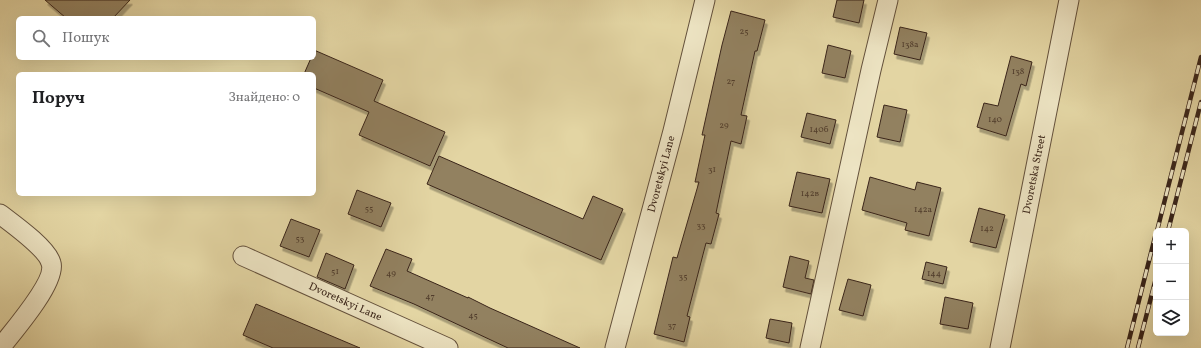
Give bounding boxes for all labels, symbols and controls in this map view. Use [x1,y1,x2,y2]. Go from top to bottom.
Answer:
search box [16,16,316,60]
house number: 25 [739,25,749,38]
icon: search [30,27,52,49]
text: Пошук [62,28,110,49]
house number: 138а [901,38,919,51]
house number: 138 [1012,65,1025,78]
house number: 27 [727,75,735,88]
text: Поруч [32,87,85,110]
text: Знайдено: 0 [228,89,300,107]
house number: 140 [988,113,1003,126]
house number: 29 [719,119,729,132]
house number: 140б [810,123,829,136]
street label: Dvoretska Street [1019,133,1050,215]
street label: Dvoretskyi Lane [644,134,679,214]
house number: 31 [708,163,716,176]
house number: 142в [801,187,820,200]
house number: 55 [365,202,373,215]
house number: 142а [914,203,933,216]
house number: 33 [696,219,706,232]
house number: 142 [980,222,994,235]
map controls [1153,228,1189,336]
button: + [1153,228,1189,264]
house number: 53 [296,232,305,245]
button: − [1153,264,1189,300]
house number: 51 [331,265,339,278]
house number: 49 [386,267,396,280]
house number: 144 [927,267,941,280]
house number: 35 [679,270,687,283]
street label: Dvoretskyi Lane [306,279,384,325]
house number: 47 [425,290,435,303]
button: layers [1153,300,1189,336]
house number: 45 [468,309,478,322]
house number: 37 [668,319,676,332]

